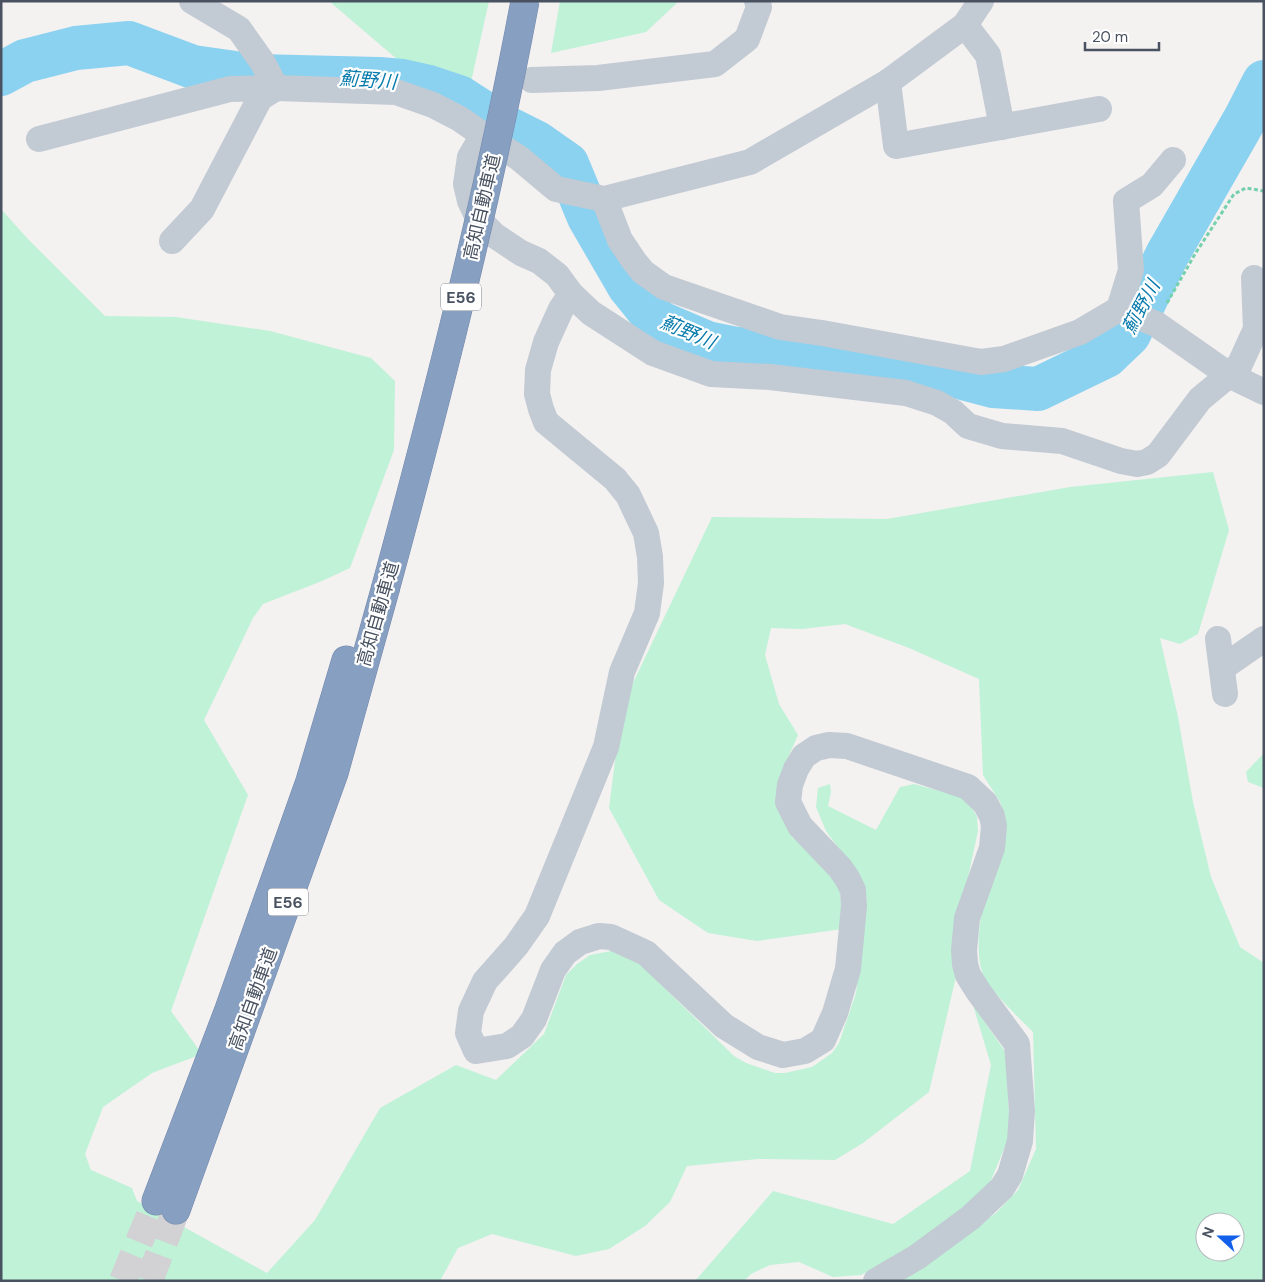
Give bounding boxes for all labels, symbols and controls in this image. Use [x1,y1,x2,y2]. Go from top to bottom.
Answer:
scale bar [1085,20,1159,52]
text: 20 m [1092,27,1128,47]
water label: 薊野川 [339,66,399,95]
street label: 高知自動車道 [458,152,506,262]
water label: 薊野川 [1117,274,1166,338]
road number: E56 [441,284,481,310]
water label: 薊野川 [657,309,721,355]
street label: 高知自動車道 [352,559,404,669]
road number: E56 [268,889,308,916]
street label: 高知自動車道 [223,944,283,1054]
north arrow [1195,1212,1245,1262]
text: N [1198,1224,1218,1240]

